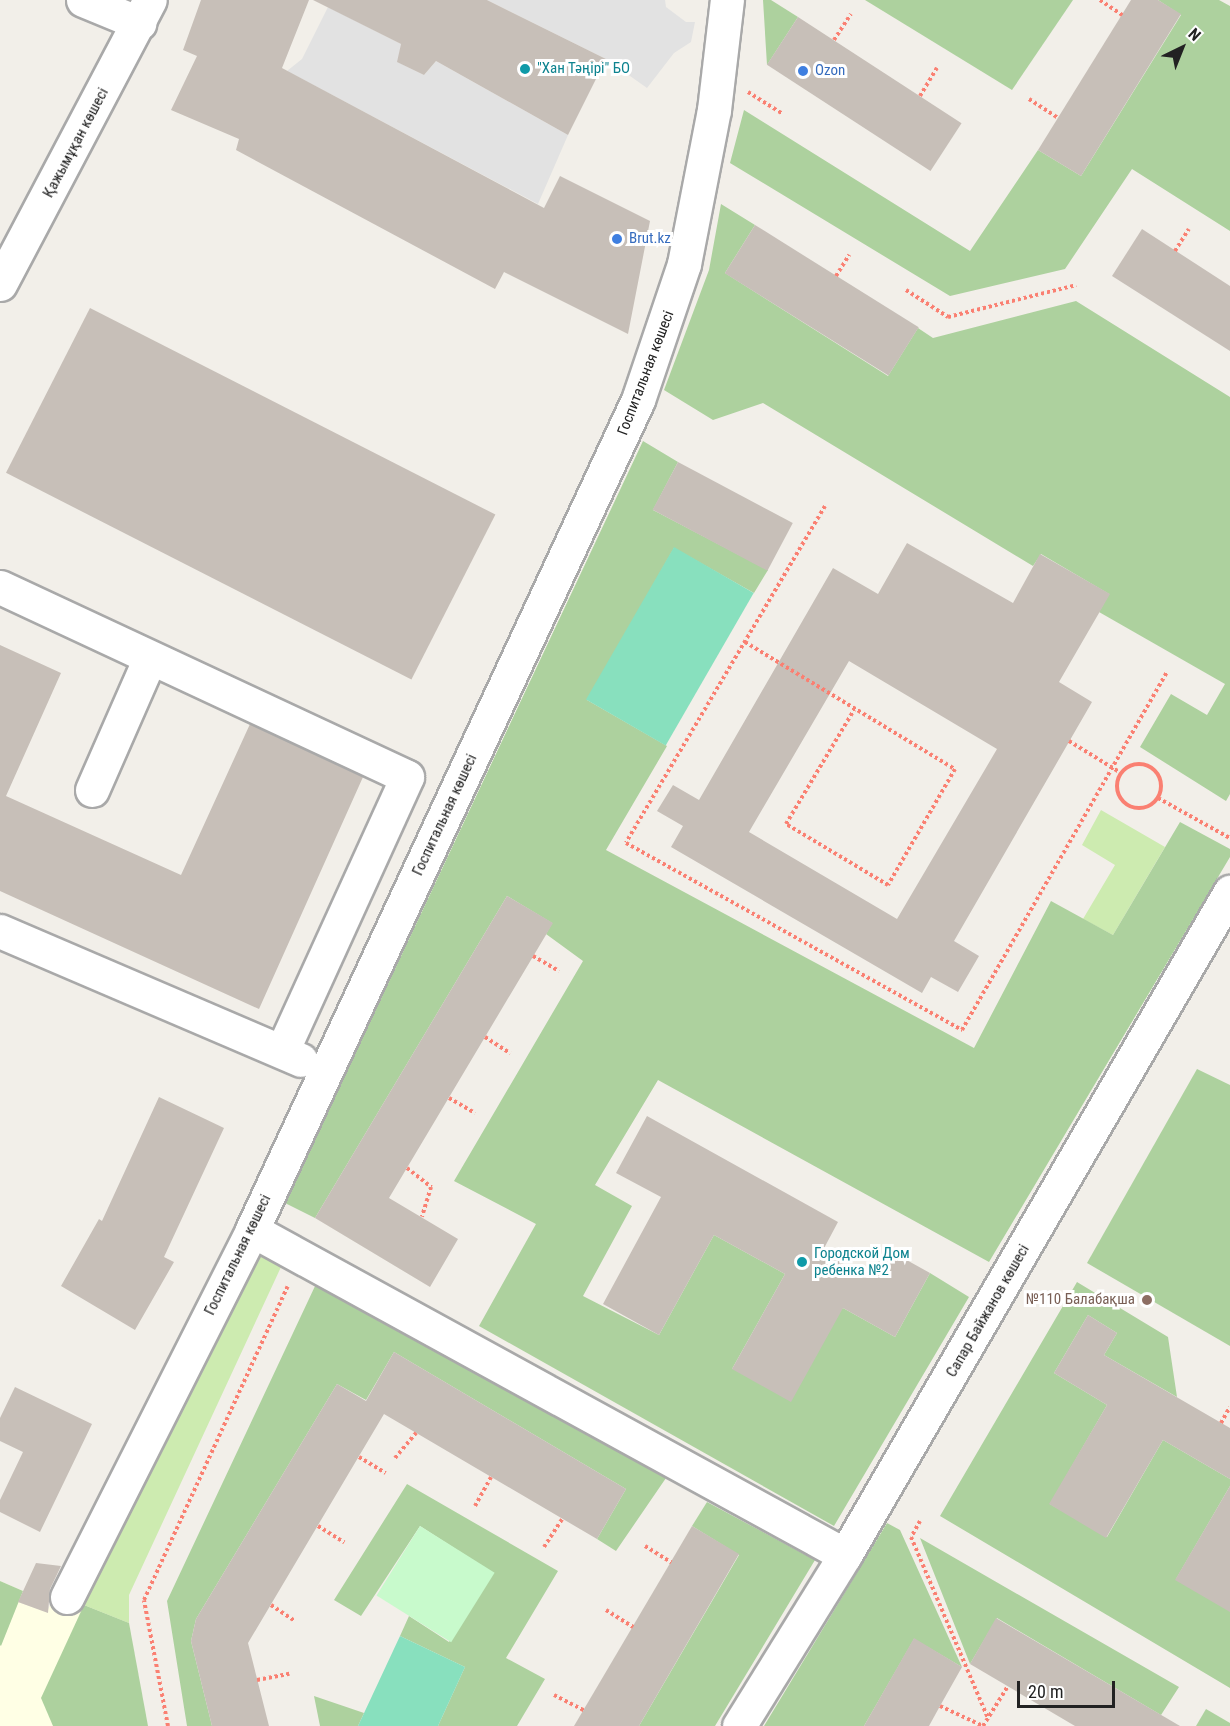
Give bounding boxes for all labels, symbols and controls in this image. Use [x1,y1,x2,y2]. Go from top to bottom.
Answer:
north arrow [1152,18,1212,78]
text: N [1185,24,1205,45]
place label: "Хан Тәңірі" БО [537,60,630,78]
marker: "Хан Тәңірі" БО [518,62,532,76]
place label: Ozon [815,62,845,80]
marker: Ozon [796,64,810,78]
street label: Қажымұқан көшесі [40,85,112,201]
place label: Brut.kz [629,230,671,248]
marker: Brut.kz [610,232,624,246]
street label: Госпитальная көшесі [614,308,678,438]
street label: Госпитальная көшесі [409,751,481,879]
street label: Госпитальная көшесі [201,1192,275,1318]
street label: Сапар Байжанов көшесі [943,1241,1033,1381]
place label: Городской Дом ребенка №2 [814,1244,910,1279]
marker: Городской Дом ребенка №2 [795,1255,809,1269]
place label: №110 Балабақша [1026,1291,1135,1309]
marker: №110 Балабақша [1140,1293,1154,1307]
scale bar [1020,1669,1118,1707]
text: 20 m [1028,1681,1063,1702]

